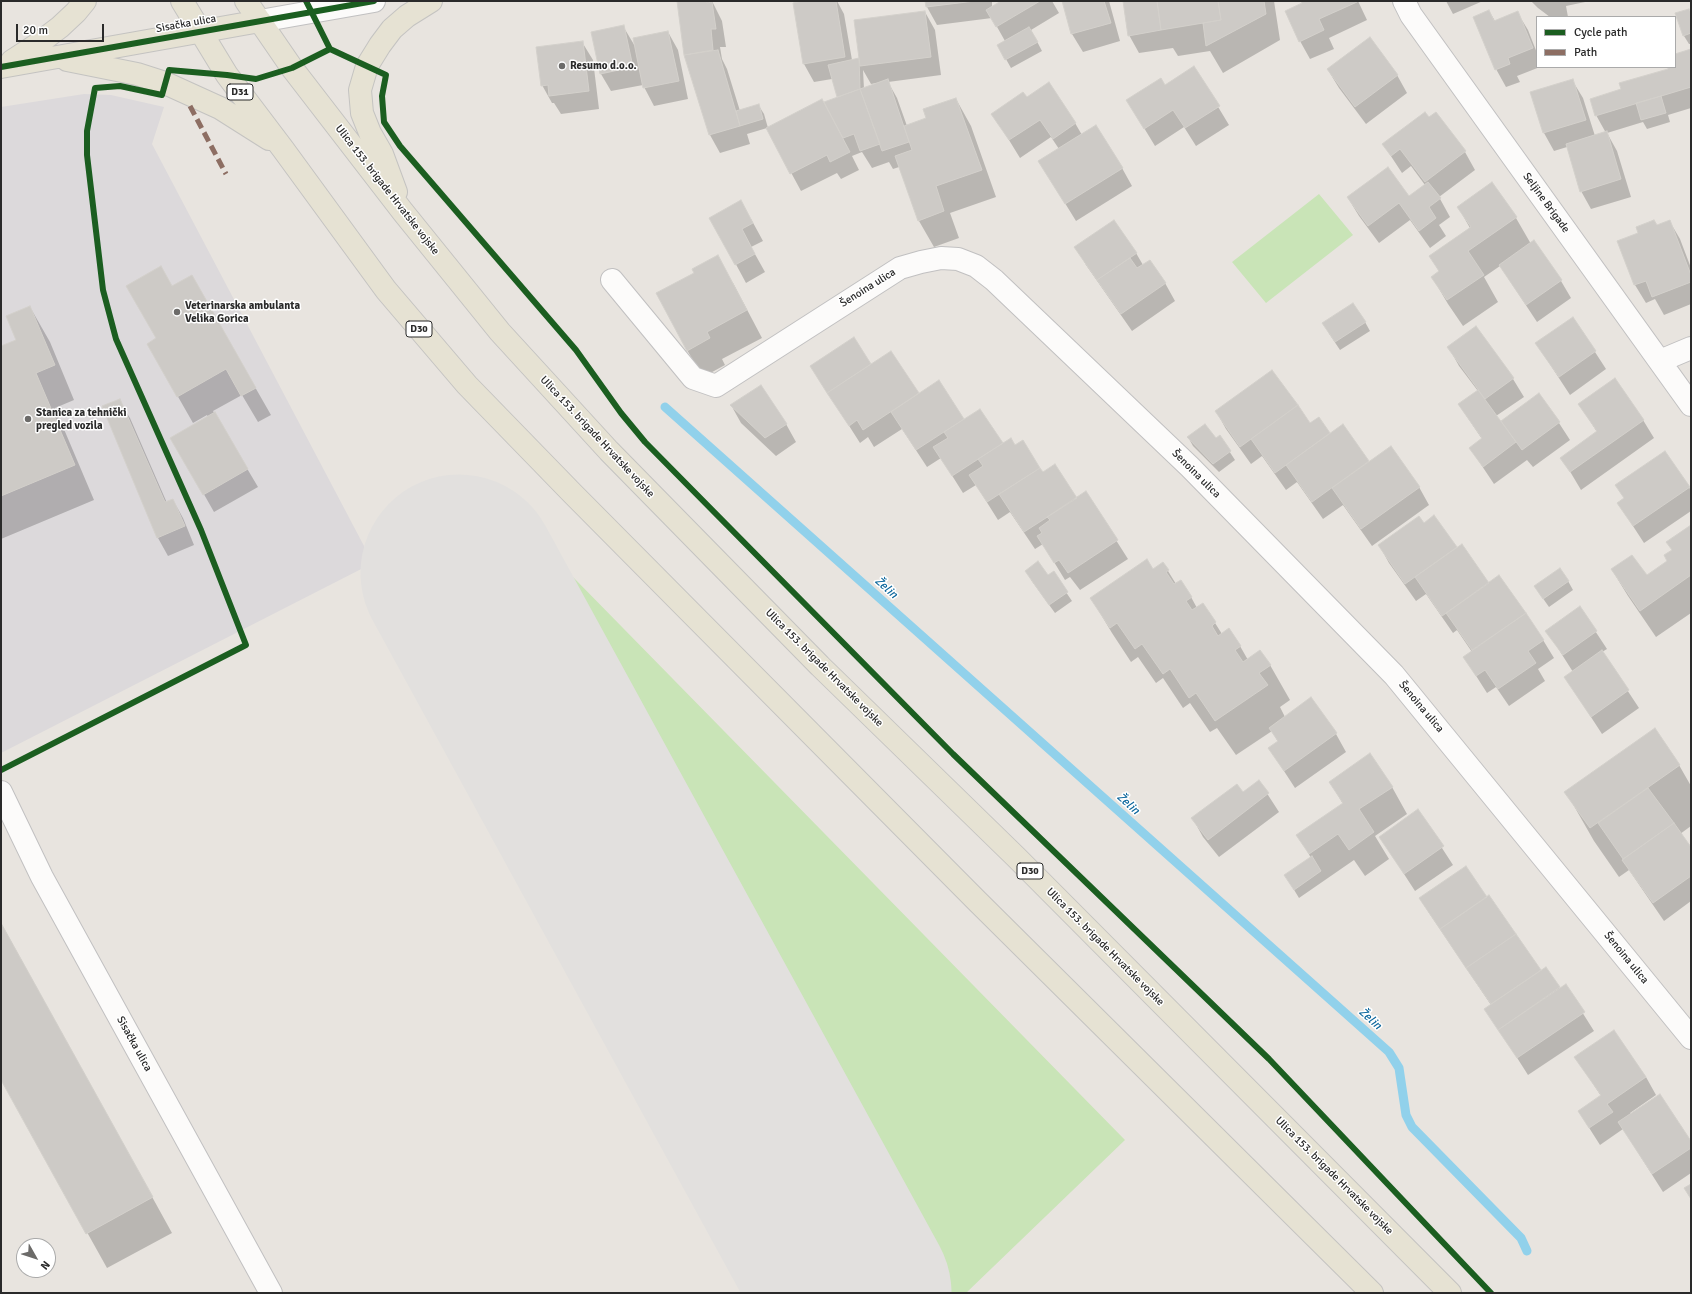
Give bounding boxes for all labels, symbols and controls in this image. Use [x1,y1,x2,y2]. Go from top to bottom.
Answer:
street label: Sisačka ulica [155,12,217,36]
scale bar [18,16,106,42]
legend [1536,16,1676,68]
text: 20 m [23,23,48,38]
text: Cycle path [1574,25,1627,40]
text: Path [1574,45,1597,60]
place label: Resumo d.o.o. [570,59,637,73]
marker: Resumo d.o.o. [557,61,567,71]
road number: D31 [227,84,253,100]
street label: Ulica 153. brigade Hrvatske vojske [332,122,442,258]
street label: Seljine Brigade [1520,170,1572,236]
street label: Šenoina ulica [838,266,898,310]
place label: Veterinarska ambulanta Velika Gorica [185,299,300,325]
marker: Veterinarska ambulanta Velika Gorica [172,307,182,317]
road number: D30 [406,321,432,337]
street label: Ulica 153. brigade Hrvatske vojske [537,374,657,500]
place label: Stanica za tehnički pregled vozila [36,406,126,432]
marker: Stanica za tehnički pregled vozila [23,414,33,424]
street label: Šenoina ulica [1169,447,1223,501]
water label: Želin [872,574,900,602]
street label: Ulica 153. brigade Hrvatske vojske [762,606,886,730]
street label: Šenoina ulica [1396,679,1446,735]
water label: Želin [1114,790,1142,818]
road number: D30 [1017,863,1043,879]
street label: Ulica 153. brigade Hrvatske vojske [1043,885,1167,1009]
street label: Šenoina ulica [1601,929,1651,987]
water label: Želin [1356,1005,1384,1033]
street label: Sisačka ulica [113,1014,155,1074]
street label: Ulica 153. brigade Hrvatske vojske [1272,1114,1396,1238]
north arrow [16,1238,56,1278]
text: N [37,1258,52,1272]

